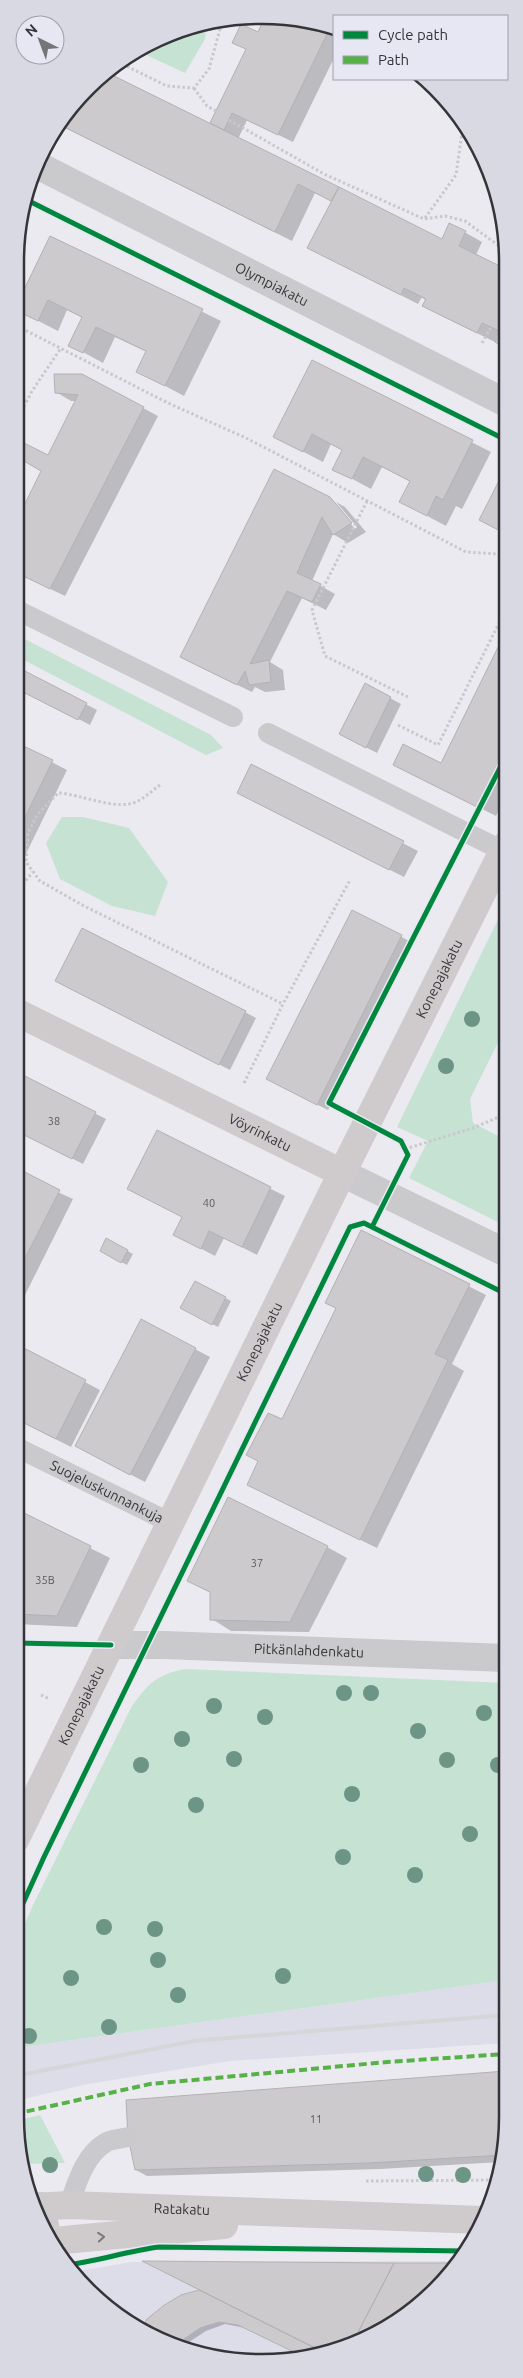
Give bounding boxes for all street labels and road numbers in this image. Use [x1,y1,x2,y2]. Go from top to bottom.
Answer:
street label: Olympiakatu [232,259,311,309]
street label: Konepajakatu [413,937,466,1021]
street label: Vöyrinkatu [226,1110,294,1155]
street label: Konepajakatu [233,1299,285,1384]
street label: Suojeluskunnankuja [47,1457,166,1526]
street label: Pitkänlahdenkatu [254,1640,364,1661]
street label: Konepajakatu [55,1663,107,1747]
street label: Ratakatu [153,2200,210,2218]

